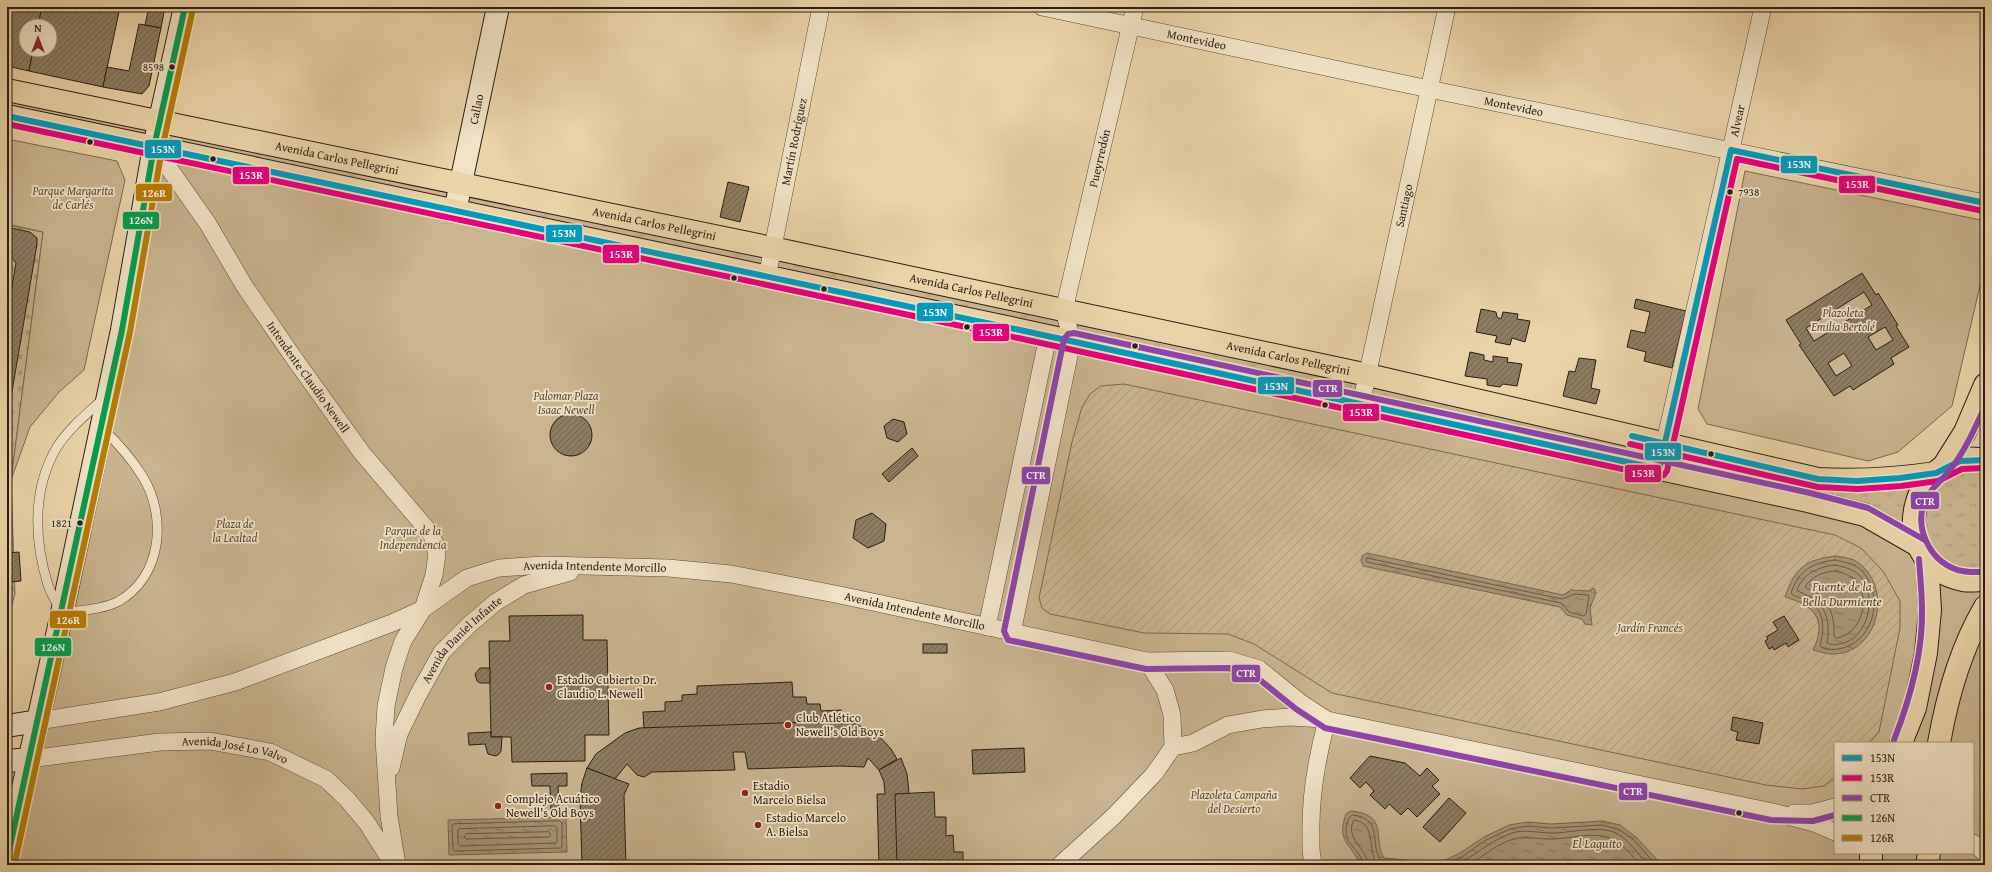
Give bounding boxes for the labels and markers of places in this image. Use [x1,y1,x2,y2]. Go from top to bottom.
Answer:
place label: 8598 [143,59,164,75]
marker: 8598 [167,62,177,72]
unlabelled marker [85,137,95,147]
unlabelled marker [208,154,218,164]
place label: 7938 [1738,184,1759,200]
marker: 7938 [1725,187,1735,197]
unlabelled marker [729,273,739,283]
unlabelled marker [819,284,829,294]
unlabelled marker [962,322,972,332]
unlabelled marker [1130,341,1140,351]
unlabelled marker [1320,400,1330,410]
unlabelled marker [1706,449,1716,459]
place label: 1821 [51,515,72,531]
marker: 1821 [75,518,85,528]
place label: Estadio Cubierto Dr. Claudio L. Newell [557,671,657,702]
marker: Estadio Cubierto Dr. Claudio L. Newell [544,682,554,692]
place label: Club Atlético Newell's Old Boys [796,709,884,740]
marker: Club Atlético Newell's Old Boys [783,720,793,730]
place label: Estadio Marcelo Bielsa [753,777,826,808]
marker: Estadio Marcelo Bielsa [740,788,750,798]
place label: Complejo Acuático Newell's Old Boys [506,790,600,821]
marker: Complejo Acuático Newell's Old Boys [493,801,503,811]
unlabelled marker [1734,808,1744,818]
place label: Estadio Marcelo A. Bielsa [766,809,846,840]
marker: Estadio Marcelo A. Bielsa [753,820,763,830]

